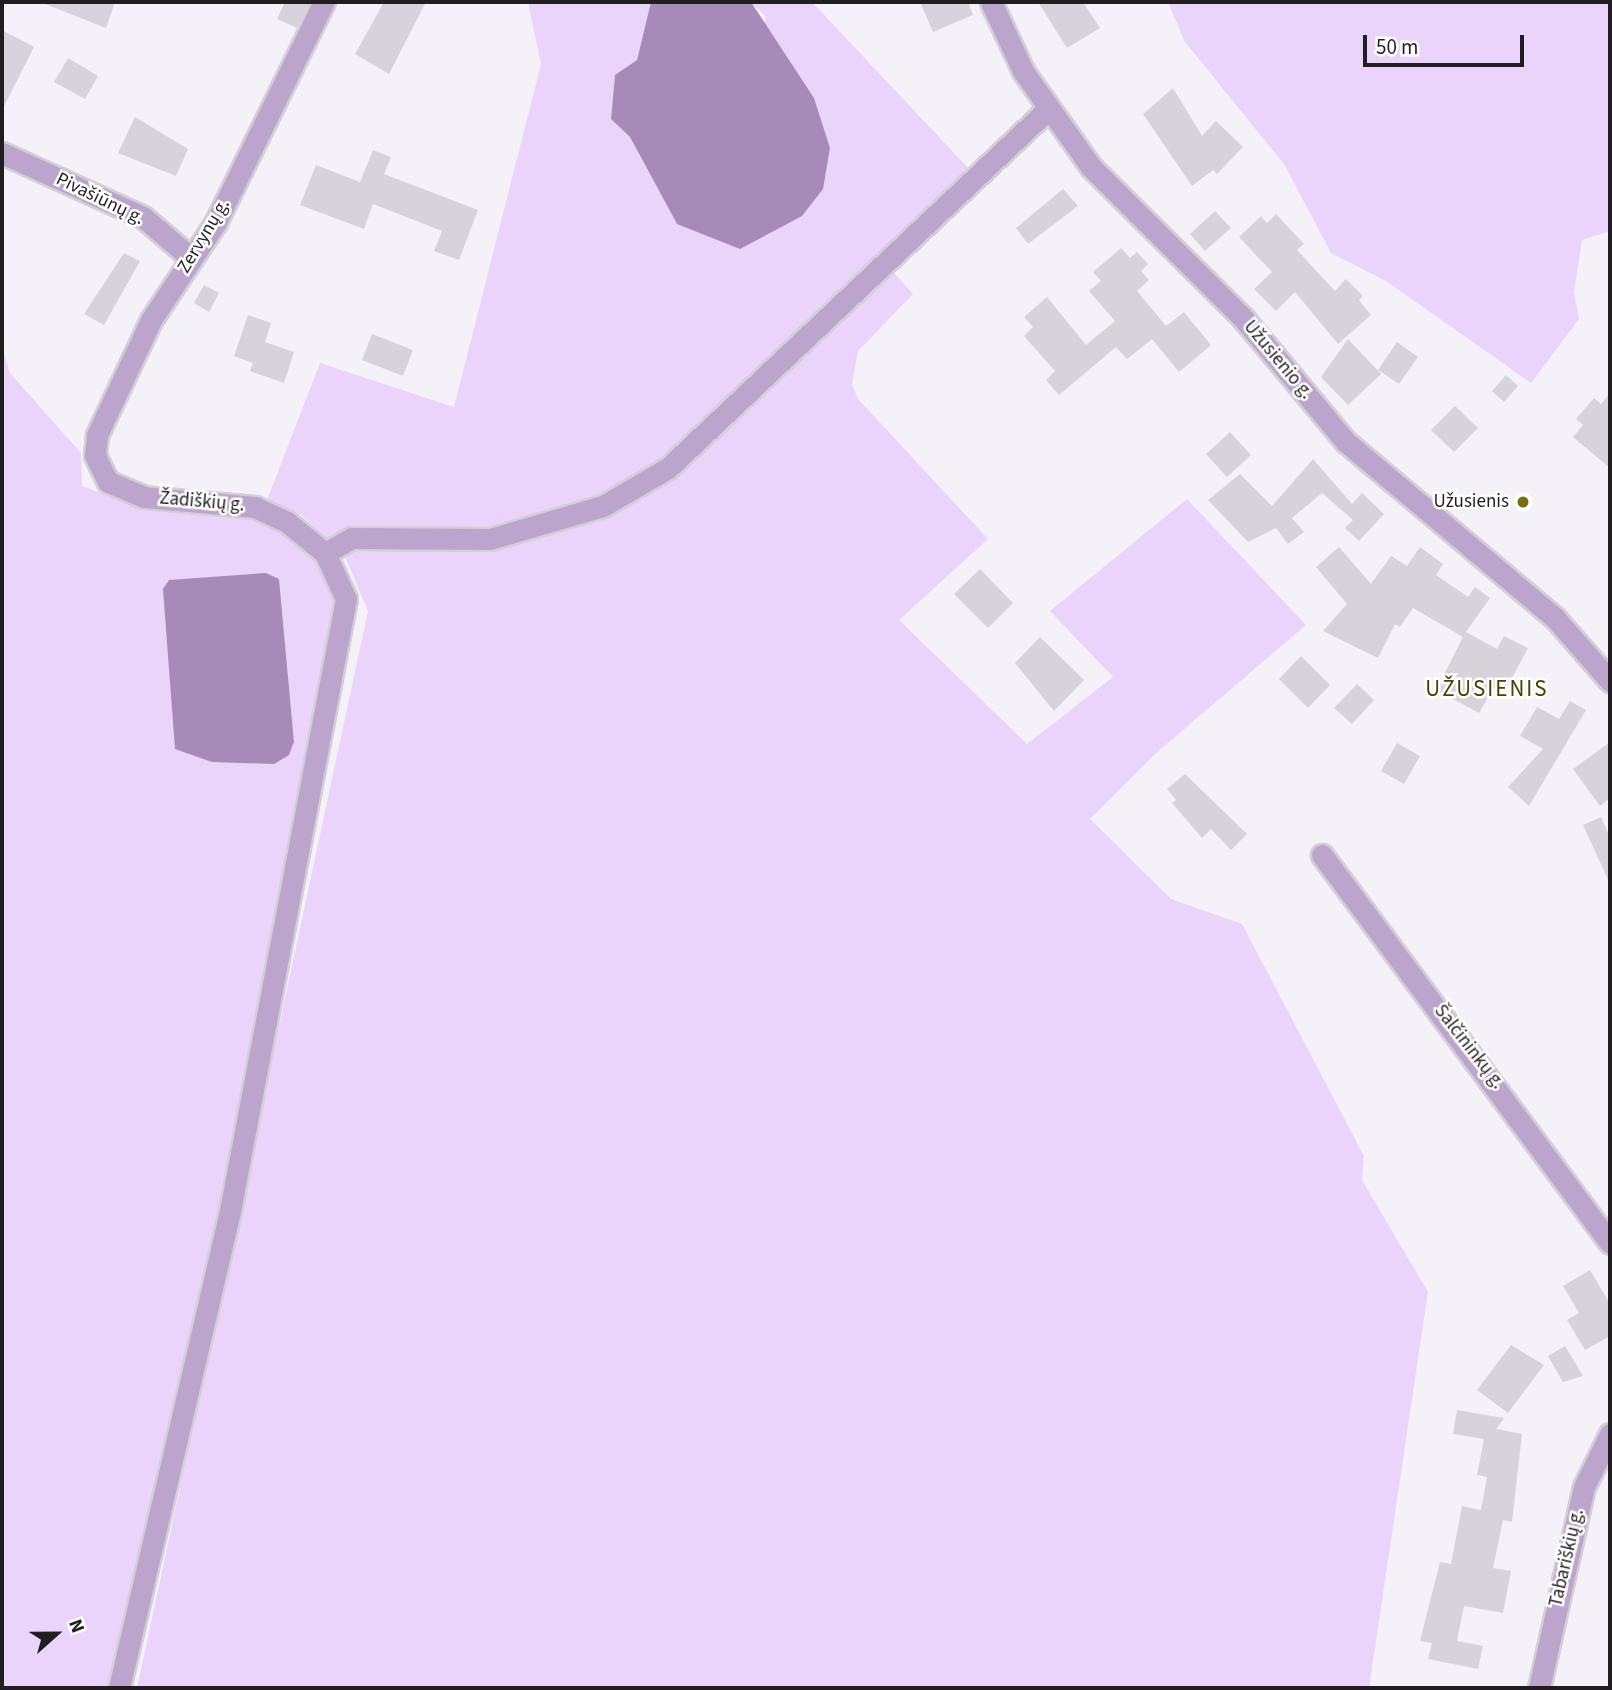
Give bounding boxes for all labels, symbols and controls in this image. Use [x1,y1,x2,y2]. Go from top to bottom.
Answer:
scale bar [1367,21,1528,65]
text: 50 m [1376,32,1418,62]
street label: Pivašiūnų g. [52,168,148,230]
street label: Zervynų g. [173,195,235,277]
street label: Užusienio g. [1238,316,1318,404]
street label: Žadiškių g. [159,487,245,517]
place label: Užusienis [1433,491,1509,513]
marker: Užusienis [1515,494,1531,510]
district label: UŽUSIENIS [1426,675,1548,703]
street label: Šalčininkų g. [1429,1000,1509,1094]
street label: Tabariškių g. [1545,1507,1589,1609]
north arrow [21,1599,91,1669]
text: N [61,1616,91,1637]

